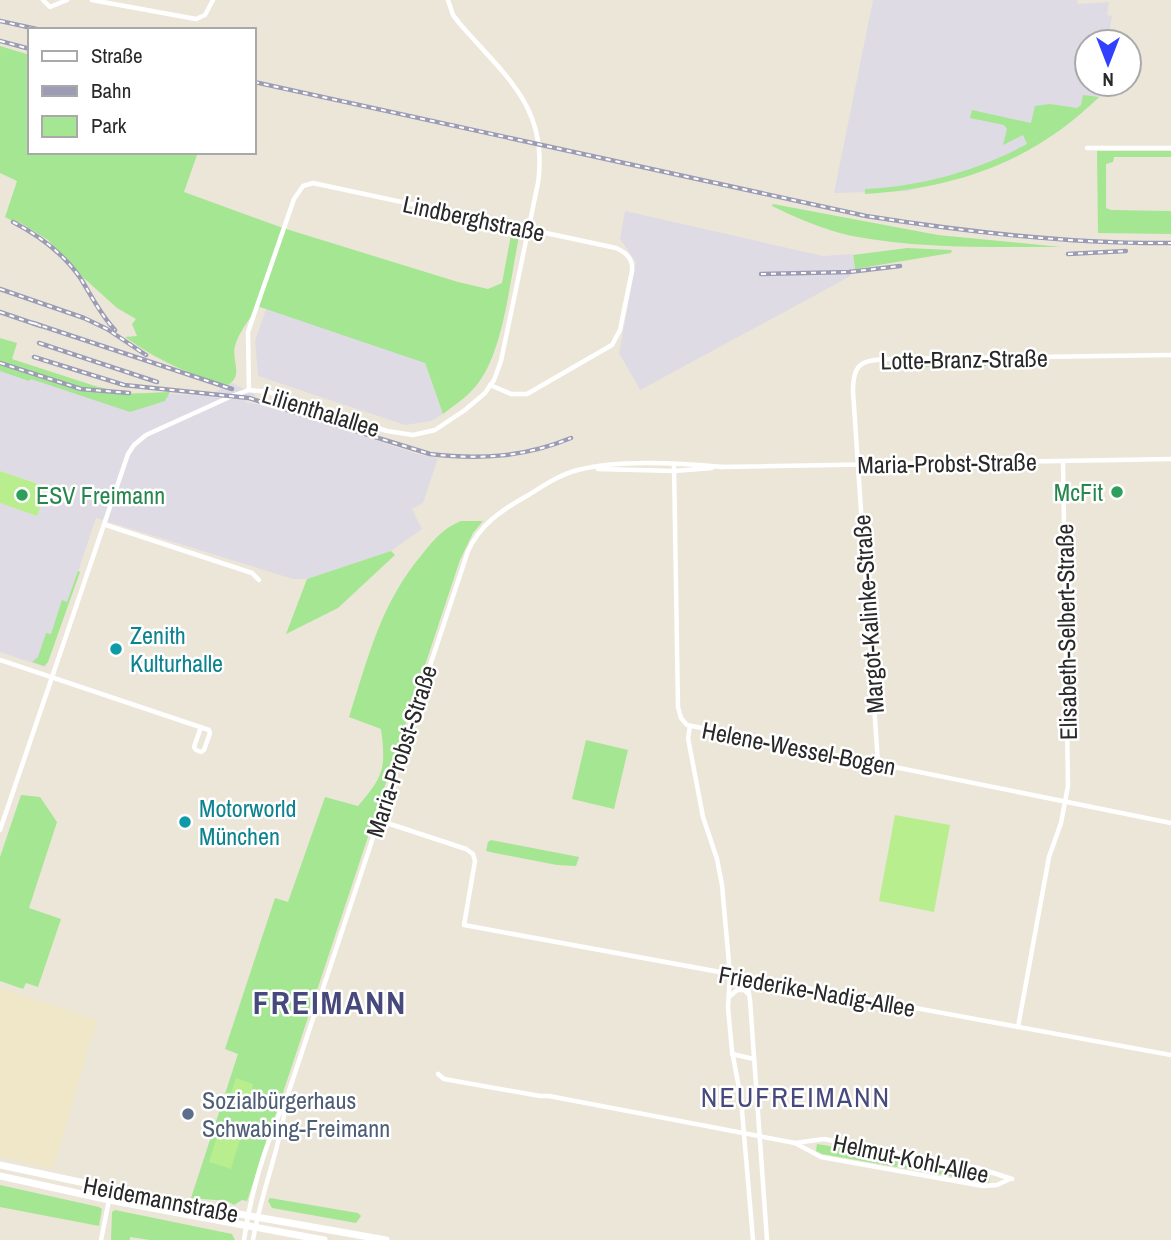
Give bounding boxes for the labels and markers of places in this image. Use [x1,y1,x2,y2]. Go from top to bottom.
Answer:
place label: McFit [1054,476,1104,508]
place label: ESV Freimann [36,479,165,511]
marker: McFit [1109,484,1125,500]
marker: ESV Freimann [14,487,30,503]
place label: Zenith Kulturhalle [130,619,223,679]
marker: Zenith Kulturhalle [108,641,124,657]
place label: Motorworld München [199,792,296,852]
marker: Motorworld München [177,814,193,830]
place label: Sozialbürgerhaus Schwabing-Freimann [202,1084,390,1144]
marker: Sozialbürgerhaus Schwabing-Freimann [180,1106,196,1122]

